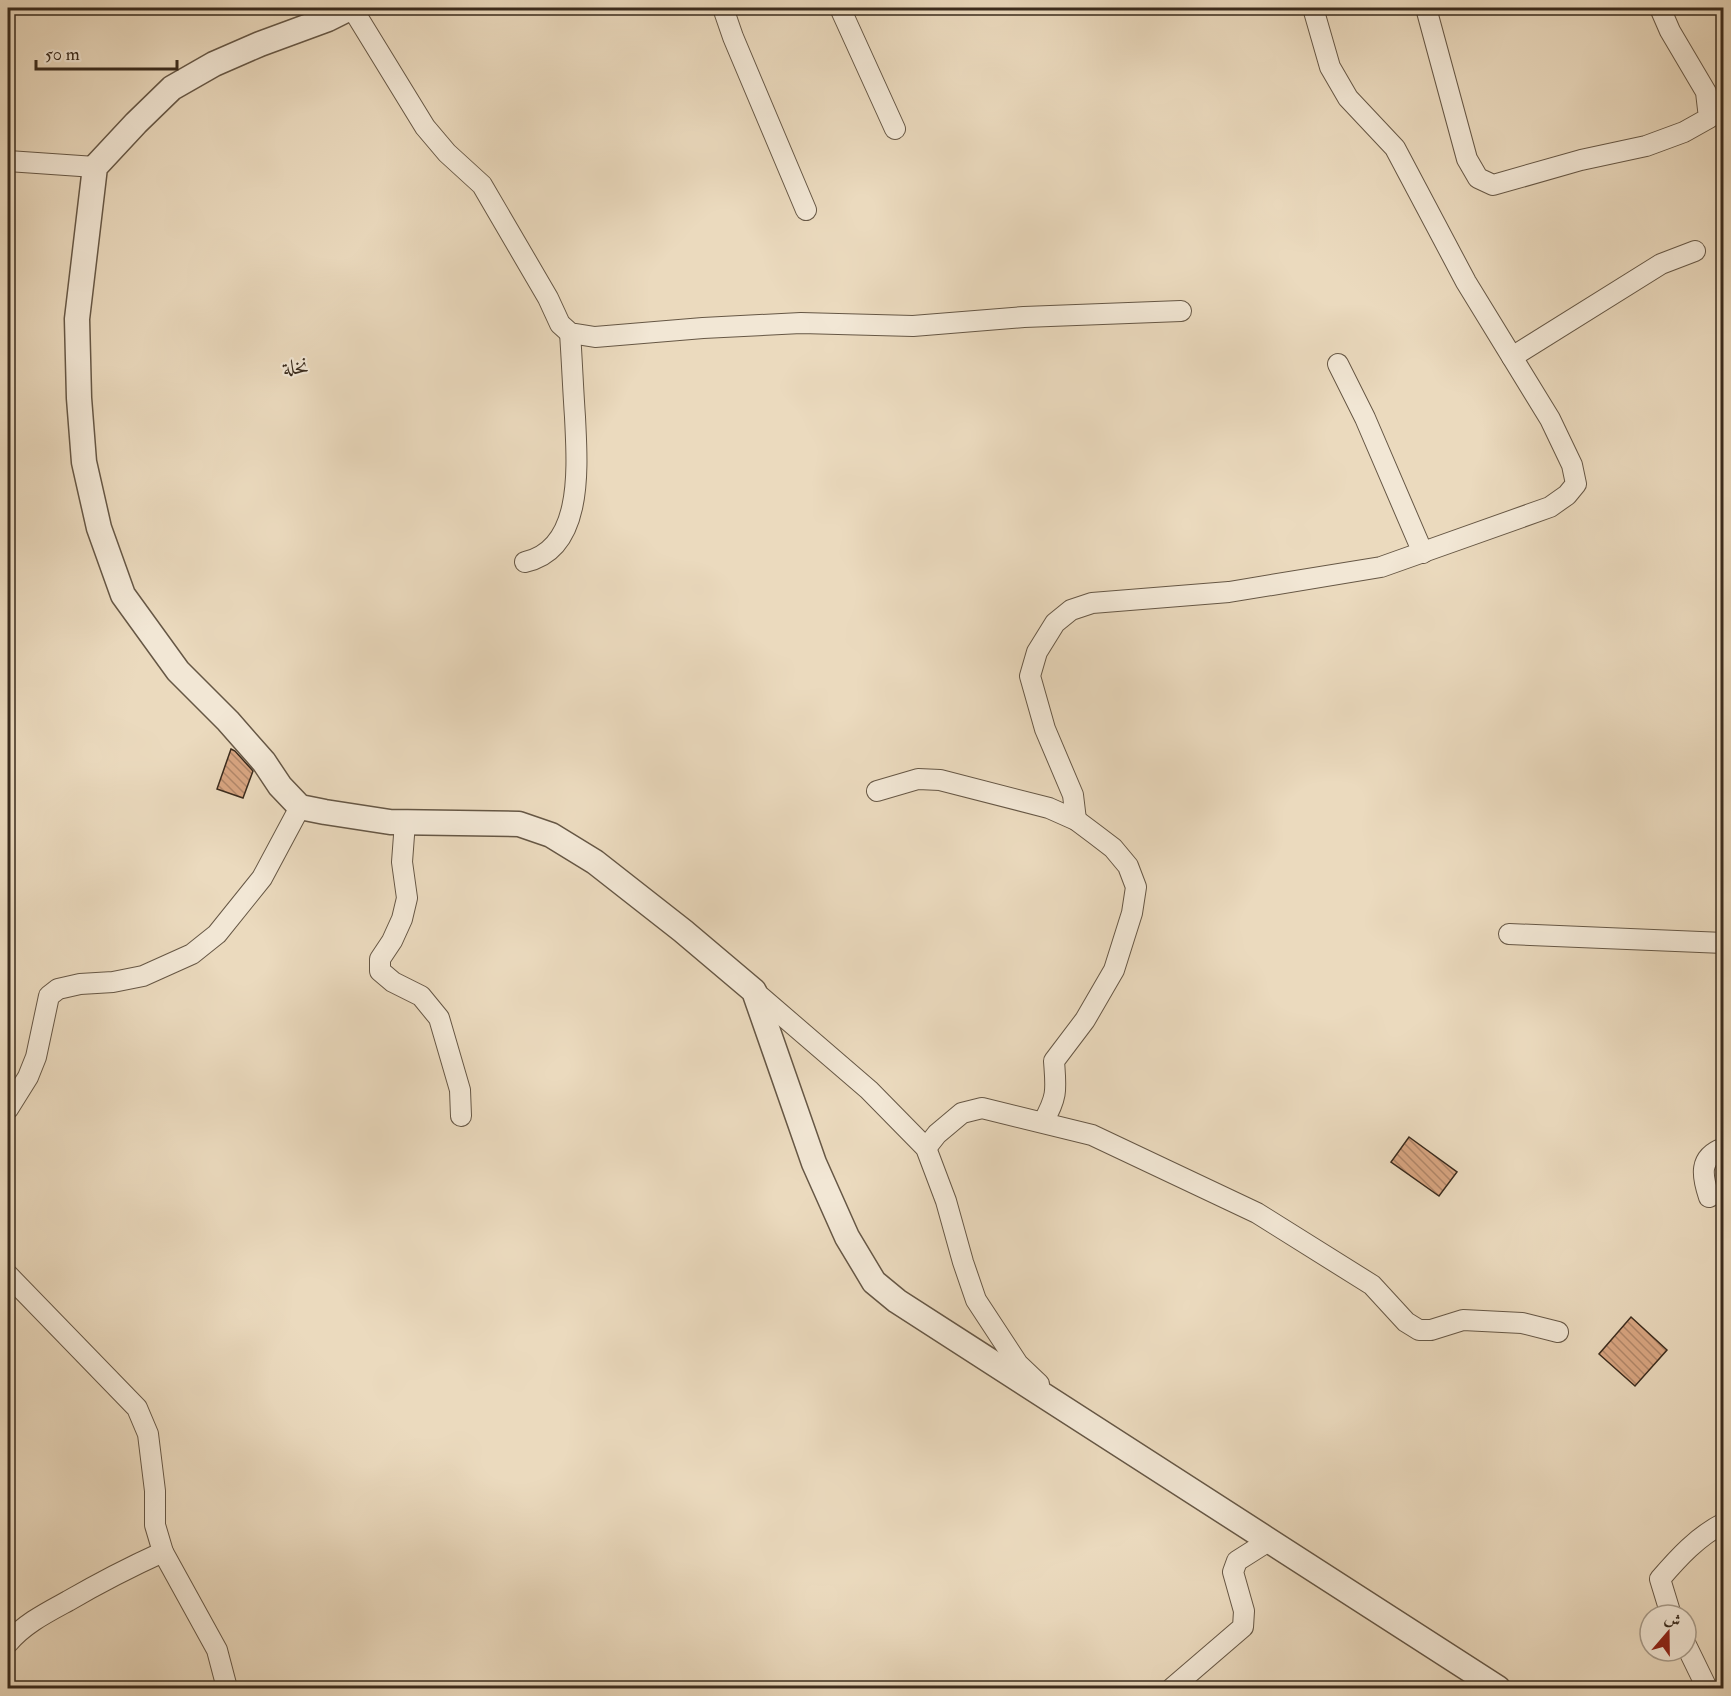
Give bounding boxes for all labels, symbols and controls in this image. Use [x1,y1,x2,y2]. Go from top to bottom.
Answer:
scale bar [36,33,177,71]
text: 50 m [45,43,80,66]
district label: نخلة [282,354,309,381]
north arrow [1638,1603,1698,1663]
text: ش [1662,1608,1684,1632]

